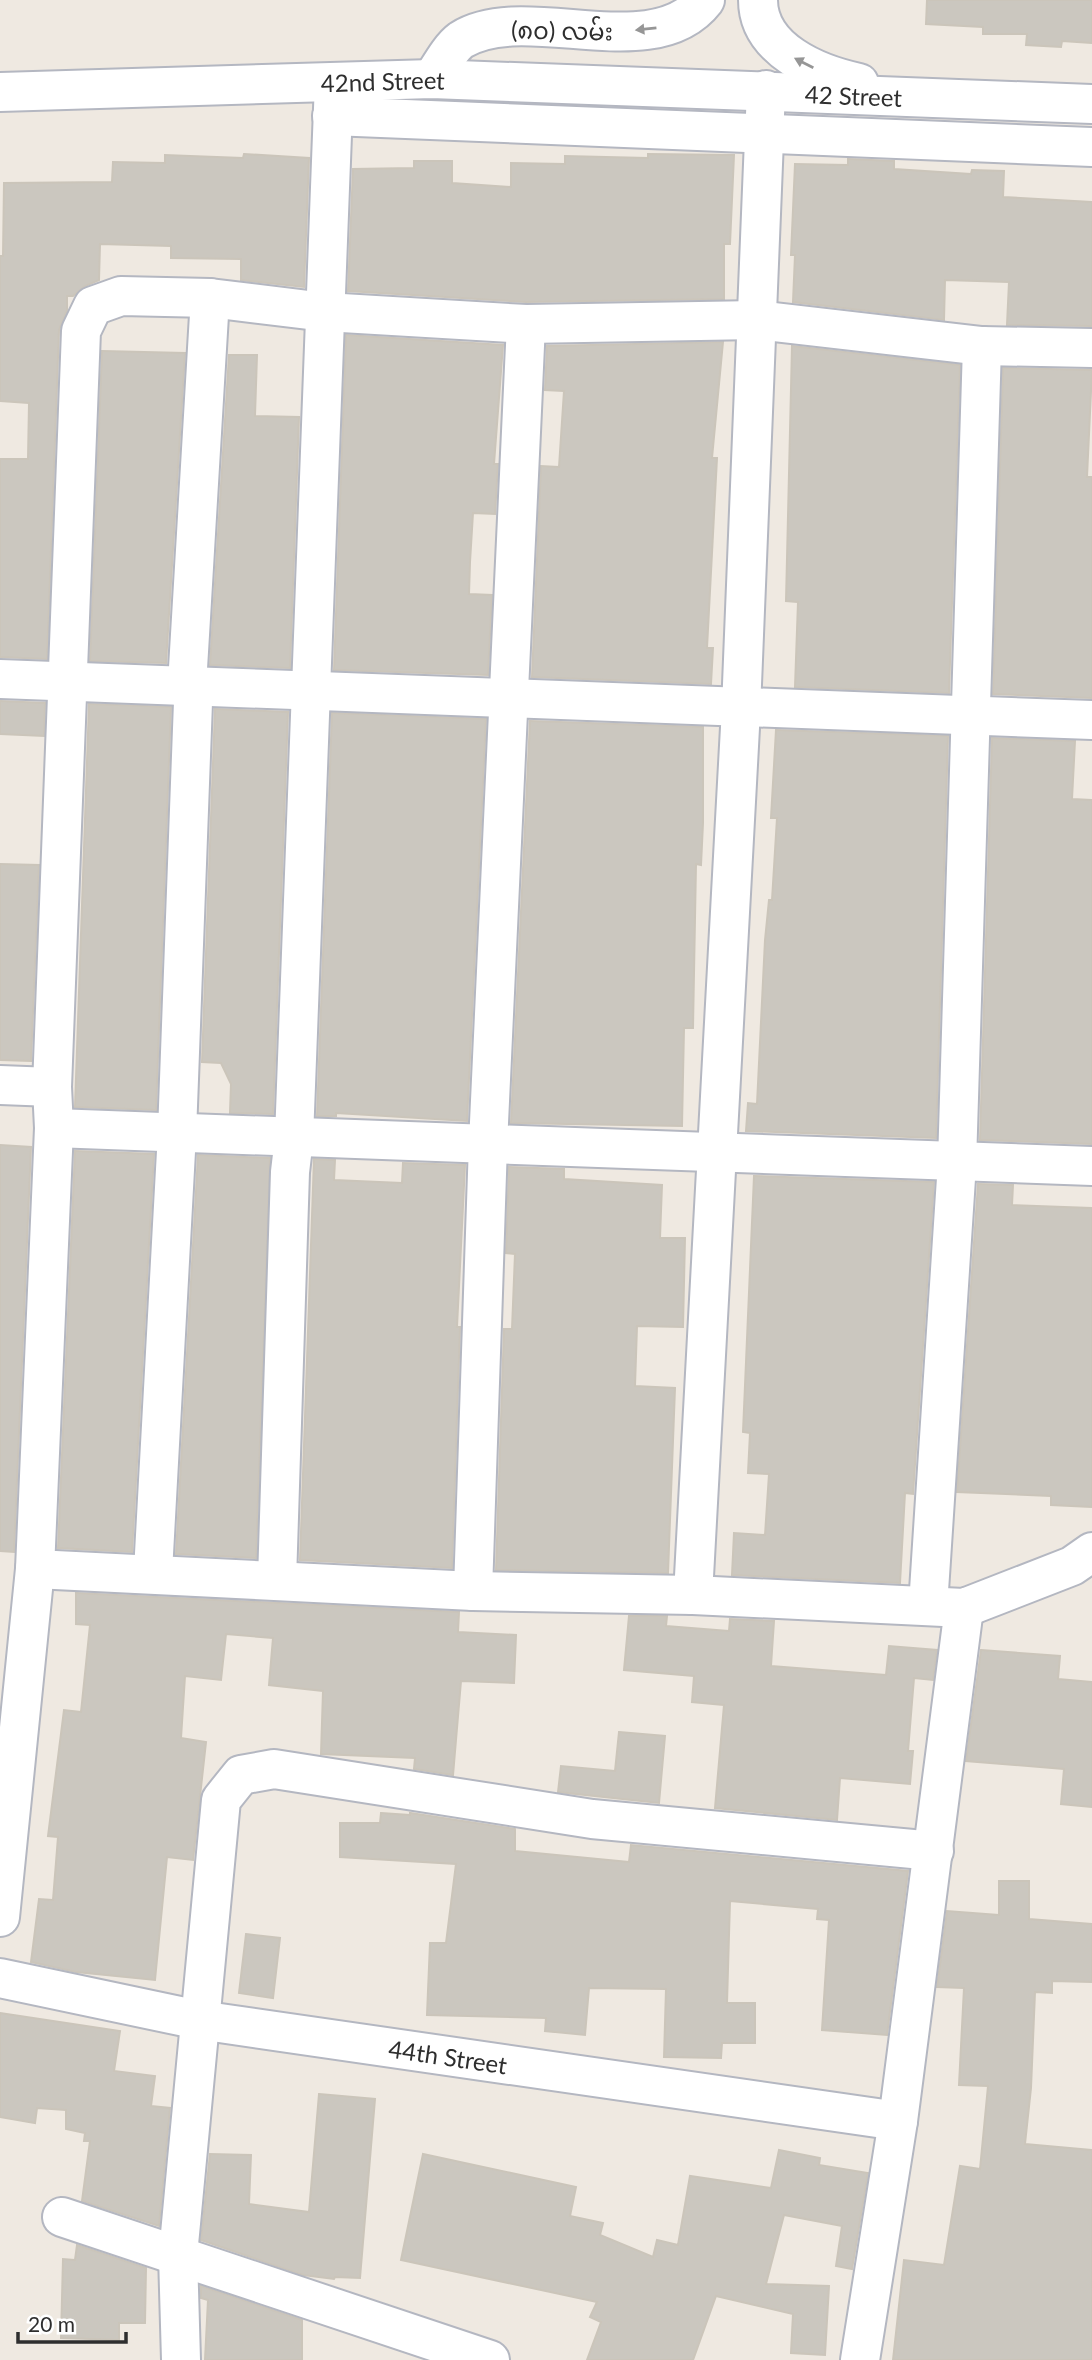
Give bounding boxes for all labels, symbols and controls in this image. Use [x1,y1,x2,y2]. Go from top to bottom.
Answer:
street label: (၈၀) လမ်း [511,15,613,45]
one-way arrow [635,23,657,34]
one-way arrow [794,57,814,68]
street label: 42nd Street [320,64,446,97]
street label: 42 Street [804,79,903,111]
street label: 44th Street [387,2033,510,2079]
scale bar [18,2300,126,2344]
text: 20 m [28,2311,75,2336]

